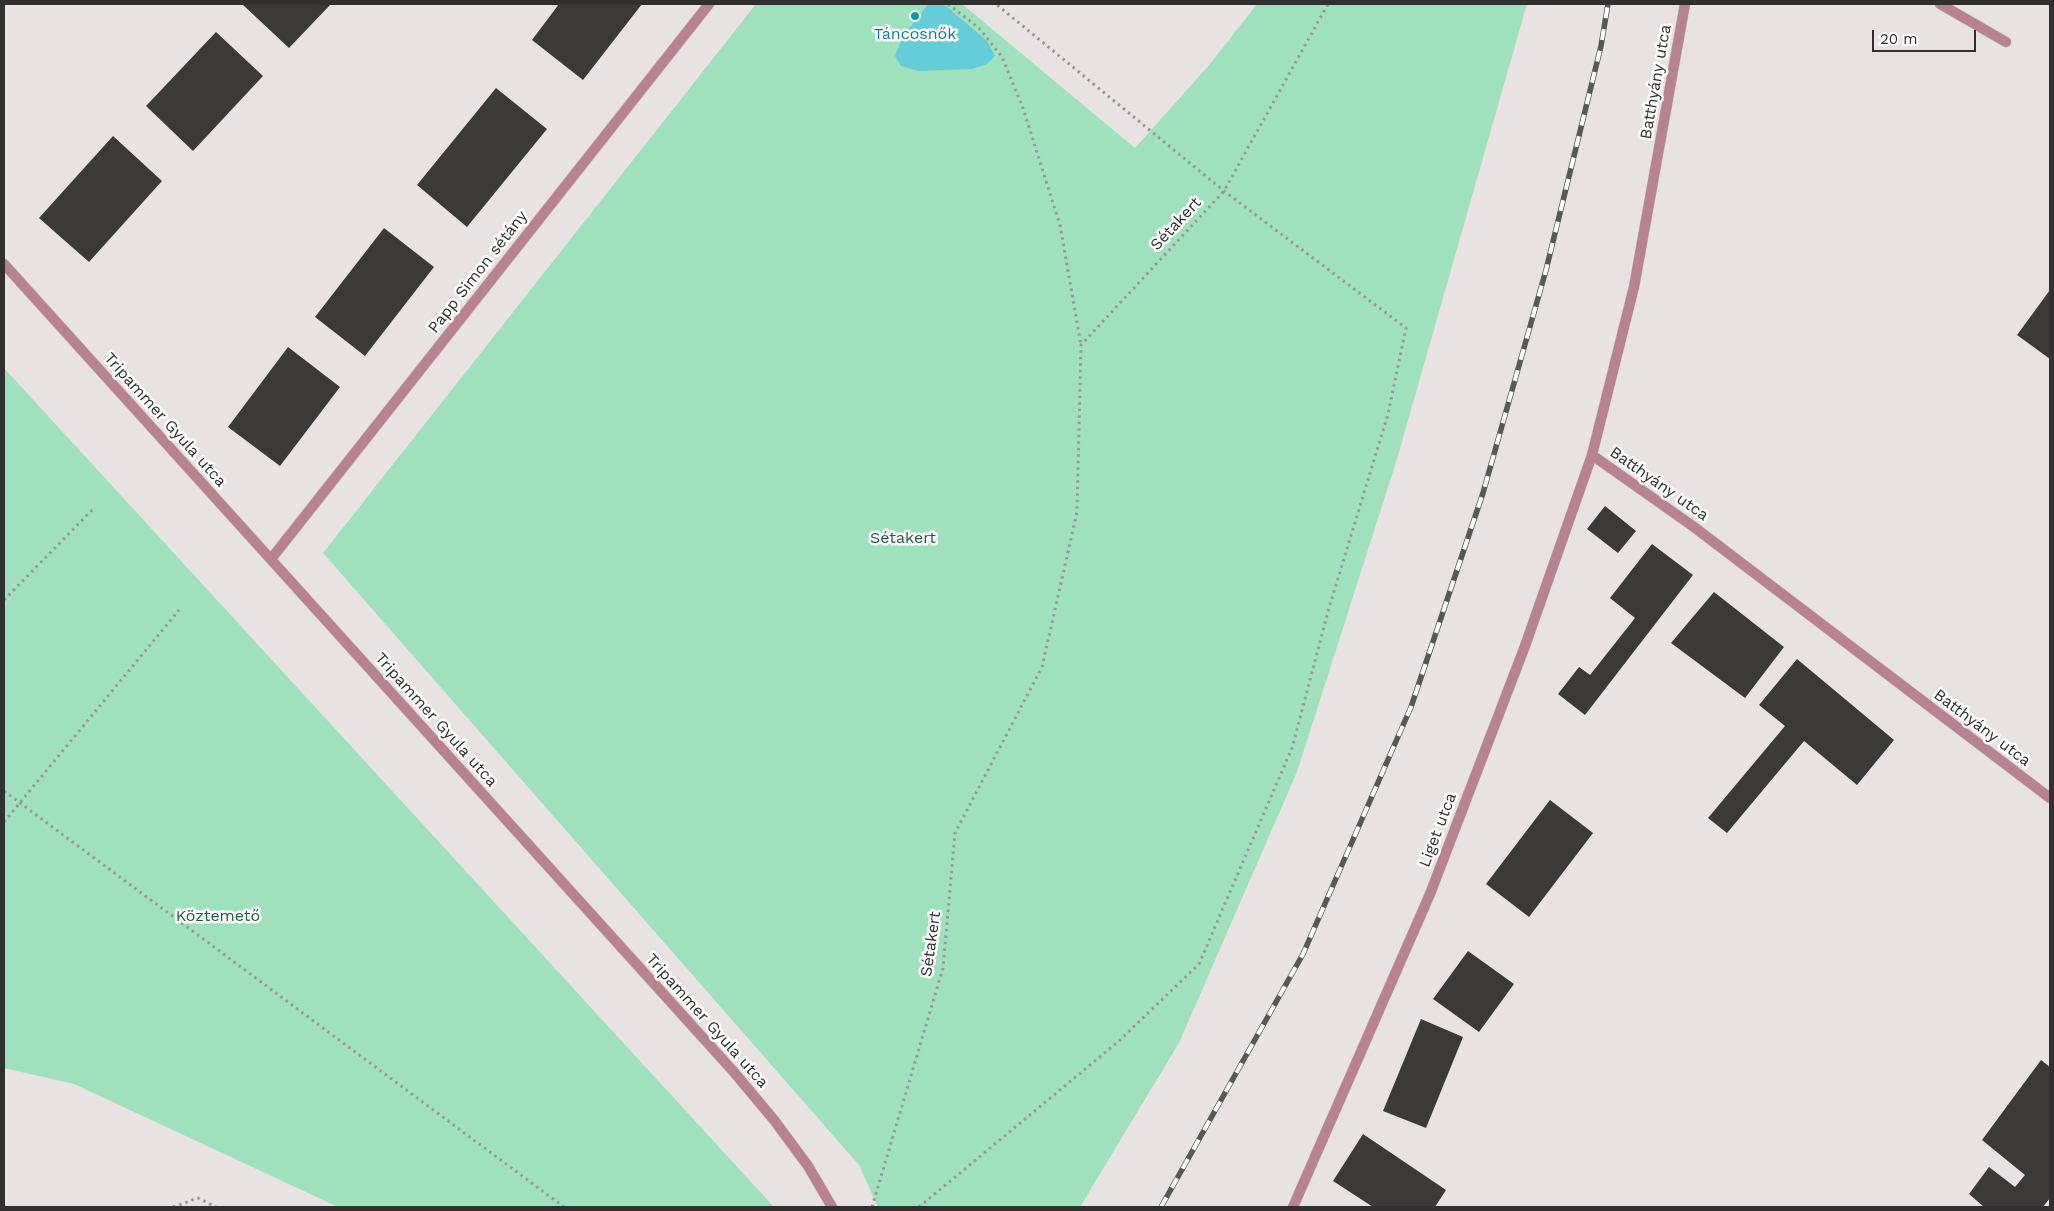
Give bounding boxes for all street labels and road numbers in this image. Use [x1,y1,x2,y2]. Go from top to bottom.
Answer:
street label: Batthyány utca [1636,23,1676,141]
street label: Sétakert [1147,193,1205,255]
street label: Papp Simon sétány [424,207,532,337]
street label: Tripammer Gyula utca [100,349,230,491]
street label: Batthyány utca [1606,443,1712,525]
street label: Tripammer Gyula utca [371,649,501,791]
street label: Batthyány utca [1930,685,2034,771]
street label: Liget utca [1415,790,1461,870]
street label: Sétakert [917,910,945,978]
street label: Tripammer Gyula utca [642,950,772,1092]

